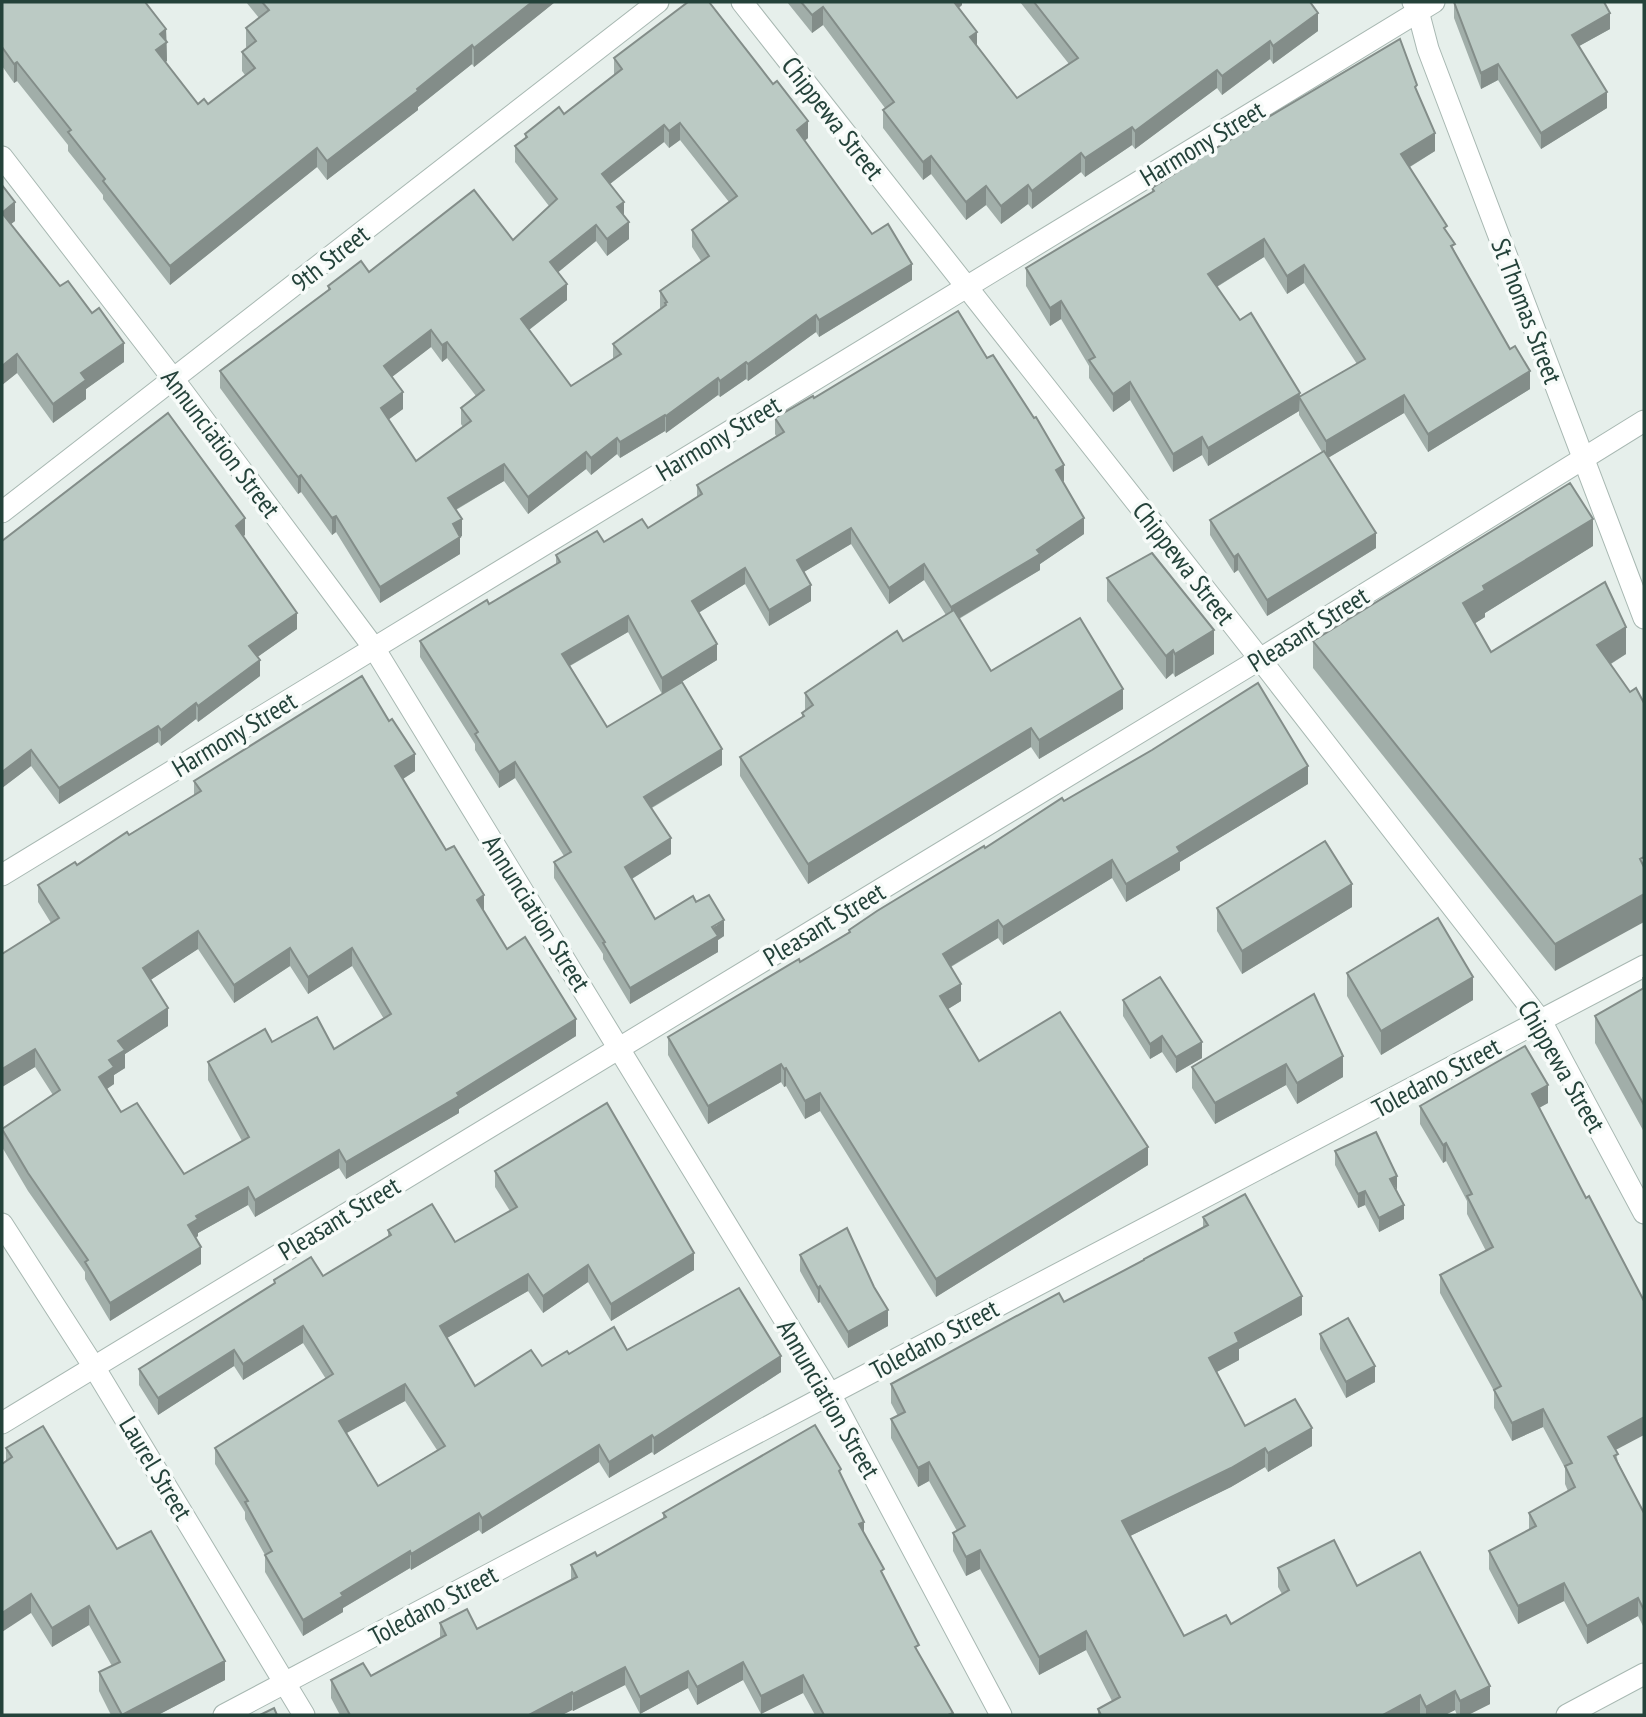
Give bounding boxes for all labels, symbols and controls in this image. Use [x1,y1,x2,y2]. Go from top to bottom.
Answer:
street label: Chippewa Street [775,50,891,186]
street label: Harmony Street [1134,93,1270,193]
street label: 9th Street [285,217,375,299]
street label: St Thomas Street [1484,234,1570,388]
street label: Annunciation Street [154,362,288,524]
street label: Harmony Street [650,388,786,488]
street label: Chippewa Street [1126,495,1242,631]
street label: Pleasant Street [1242,579,1374,679]
street label: Harmony Street [166,684,302,784]
street label: Annunciation Street [476,829,598,997]
street label: Pleasant Street [757,875,891,973]
street label: Chippewa Street [1511,994,1613,1138]
street label: Toledano Street [1366,1029,1506,1125]
street label: Pleasant Street [272,1169,406,1267]
street label: Toledano Street [864,1291,1004,1387]
street label: Annunciation Street [770,1314,888,1484]
street label: Laurel Street [112,1410,200,1526]
street label: Toledano Street [363,1557,503,1653]

